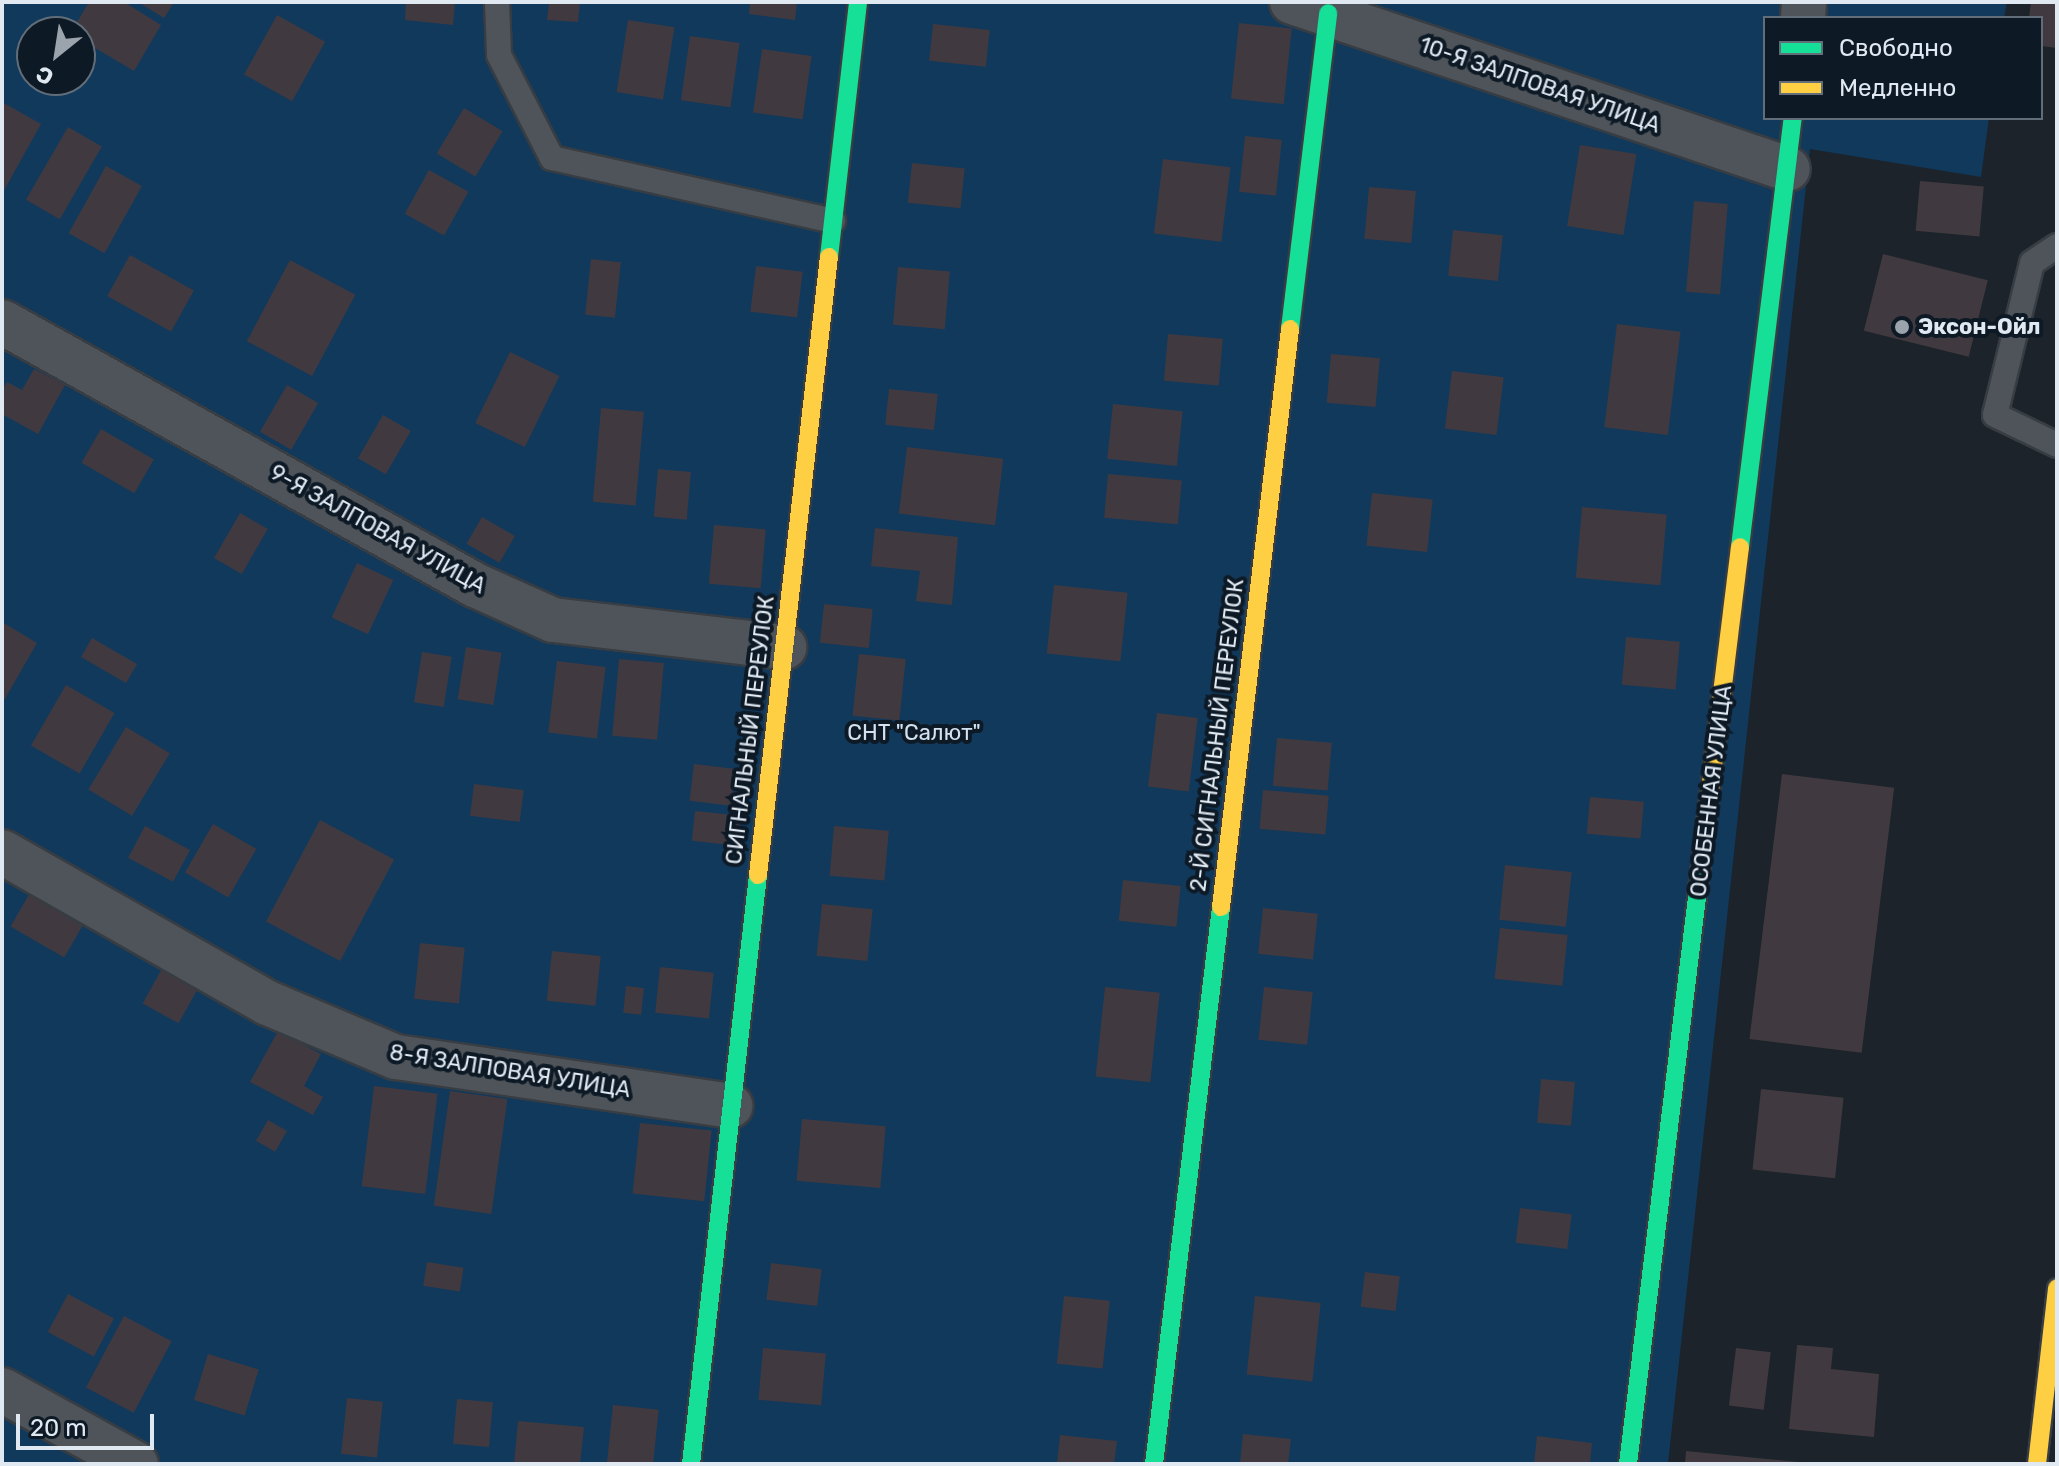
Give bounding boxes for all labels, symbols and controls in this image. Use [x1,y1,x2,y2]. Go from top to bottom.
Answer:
north arrow [16,16,96,96]
legend [1763,16,2043,120]
street label: 10-Я ЗАЛПОВАЯ УЛИЦА [1416,31,1664,139]
text: Свободно [1839,34,1953,62]
text: С [31,60,58,91]
text: Медленно [1839,74,1956,102]
place label: Эксон-Ойл [1918,314,2040,340]
marker: Эксон-Ойл [1893,318,1911,336]
street label: 9-Я ЗАЛПОВАЯ УЛИЦА [266,459,490,599]
street label: 2-Й СИГНАЛЬНЫЙ ПЕРЕУЛОК [1185,577,1249,893]
street label: СИГНАЛЬНЫЙ ПЕРЕУЛОК [720,594,780,866]
street label: ОСОБЕННАЯ УЛИЦА [1685,684,1737,898]
park label: СНТ "Салют" [847,720,981,746]
street label: 8-Я ЗАЛПОВАЯ УЛИЦА [388,1039,632,1103]
scale bar [20,1398,158,1448]
text: 20 m [30,1414,87,1442]

